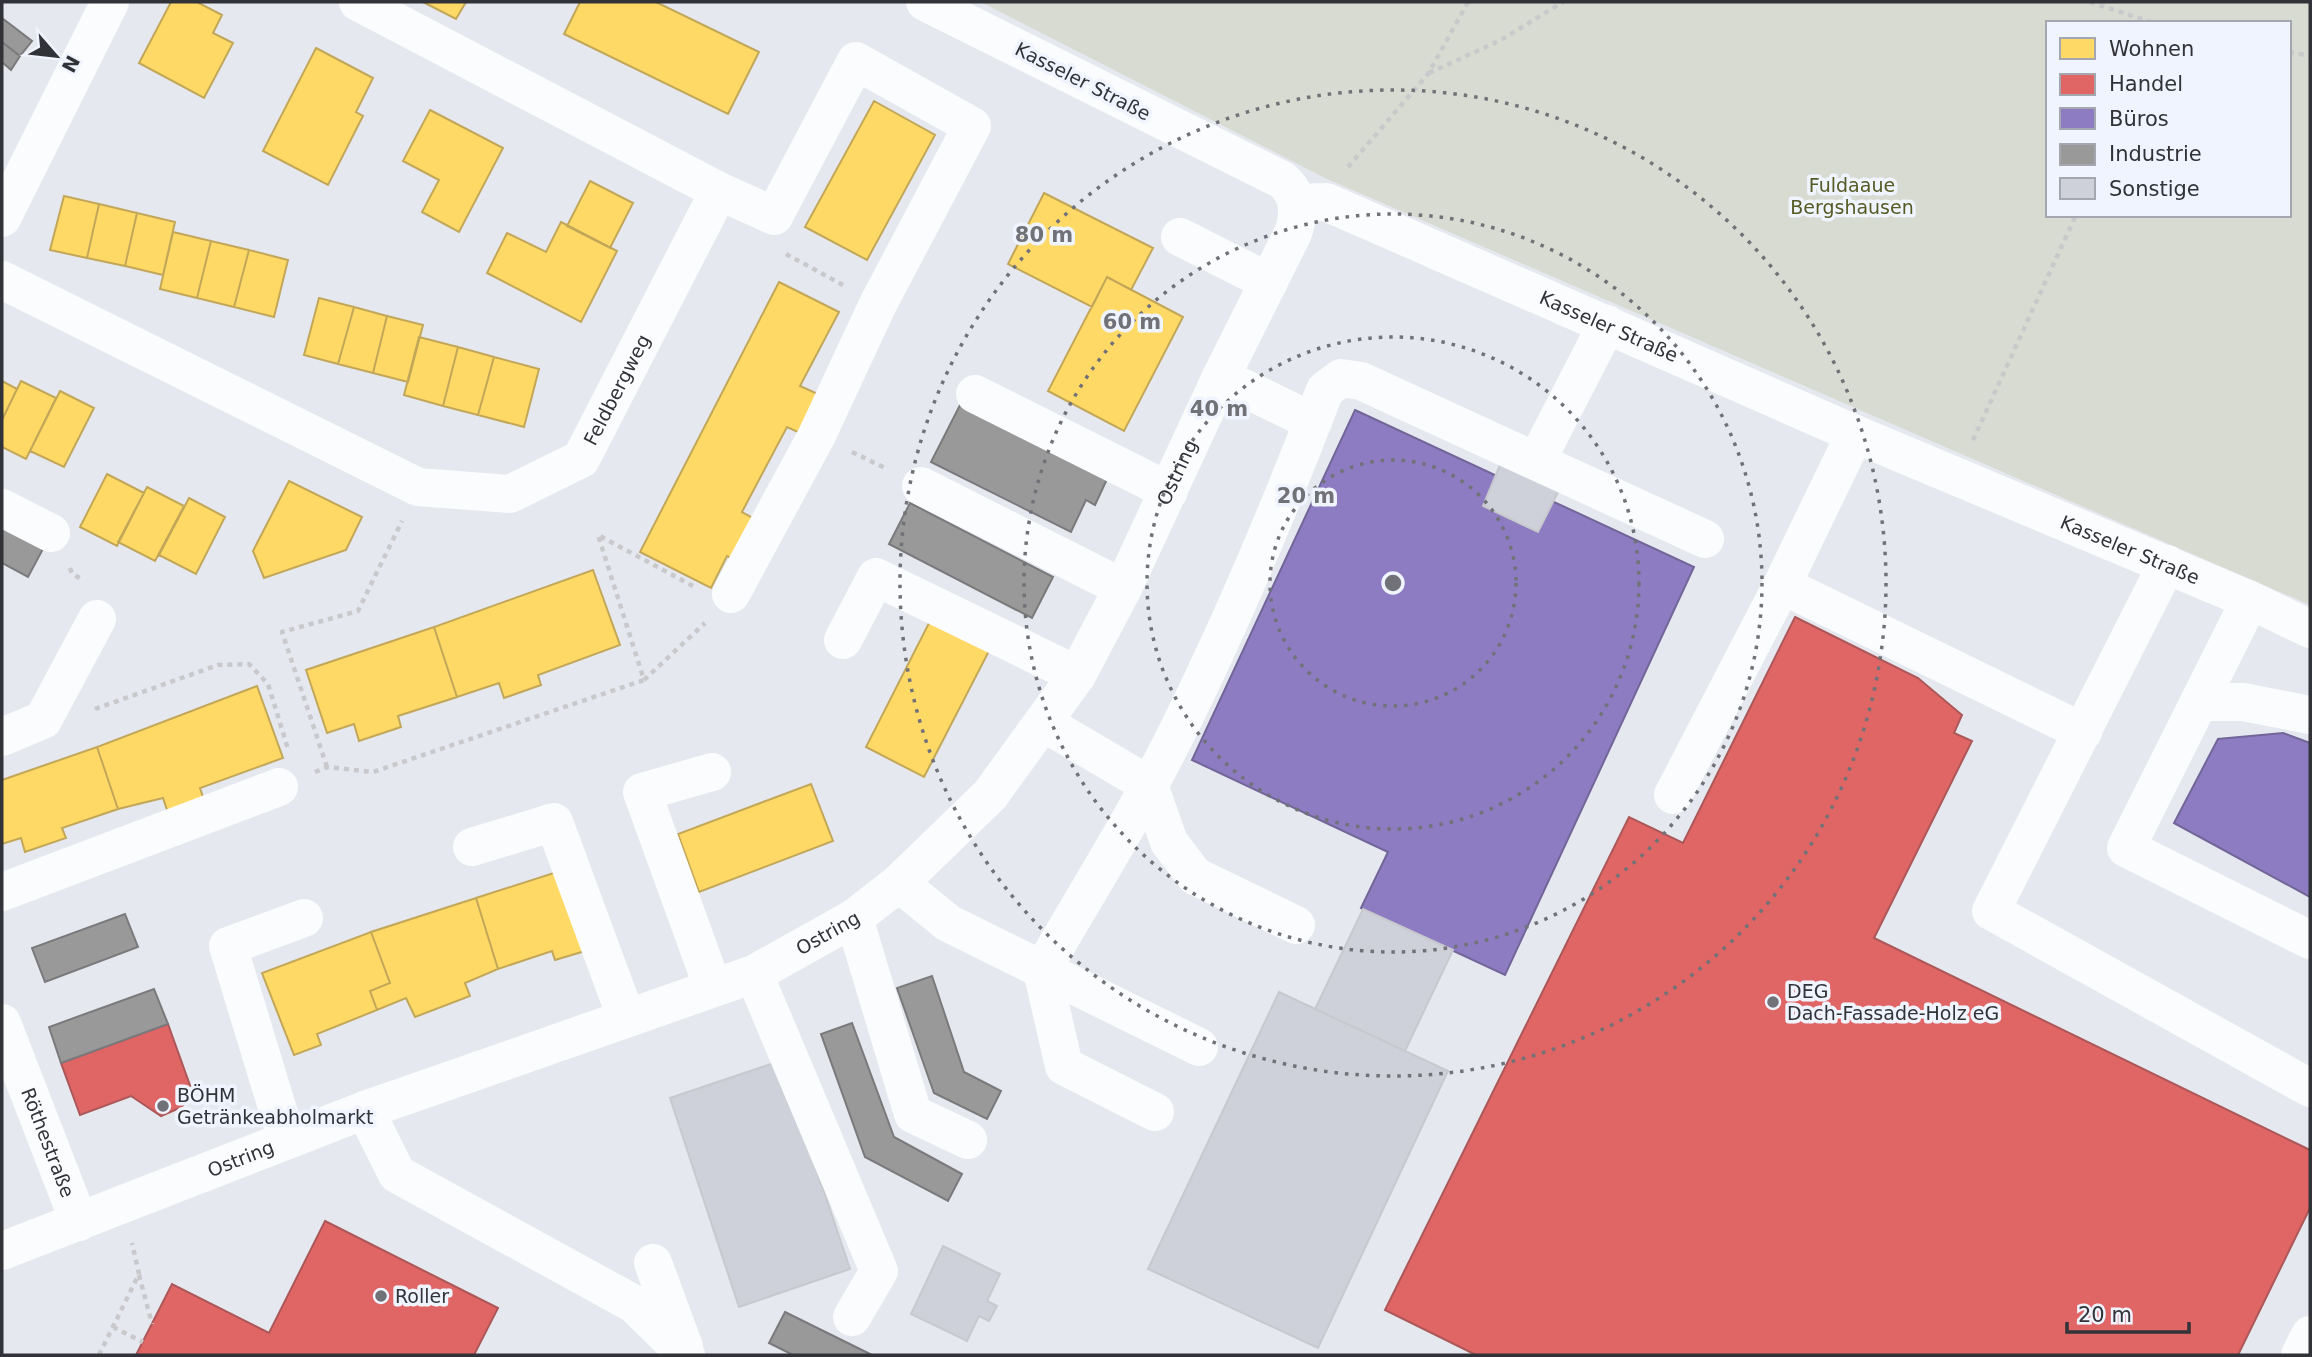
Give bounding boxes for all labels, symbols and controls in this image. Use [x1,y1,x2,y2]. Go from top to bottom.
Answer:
north arrow [21,21,91,91]
legend [2046,21,2291,217]
street label: Kasseler Straße [1012,37,1154,125]
text: Wohnen [2109,37,2194,61]
text: N [58,52,84,76]
text: Handel [2109,72,2183,96]
text: Büros [2109,107,2169,131]
text: Industrie [2109,142,2202,166]
park label: Fuldaaue Bergshausen [1790,174,1914,218]
text: Sonstige [2109,177,2200,201]
text: 80 m [1015,223,1073,247]
street label: Kasseler Straße [1536,286,1682,366]
text: 60 m [1103,310,1161,334]
street label: Feldbergweg [579,331,654,449]
text: 40 m [1190,397,1248,421]
street label: Ostring [1152,436,1201,508]
text: 20 m [1277,484,1335,508]
street label: Kasseler Straße [2057,511,2203,589]
centre of rings [1381,571,1405,595]
street label: Ostring [792,906,863,959]
place label: DEG Dach-Fassade-Holz eG [1787,980,1999,1024]
marker: DEG Dach-Fassade-Holz eG [1765,994,1781,1010]
street label: Röthestraße [17,1084,79,1200]
place label: BÖHM Getränkeabholmarkt [177,1084,373,1128]
marker: BÖHM Getränkeabholmarkt [155,1098,171,1114]
street label: Ostring [204,1135,277,1181]
place label: Roller [395,1285,449,1307]
marker: Roller [373,1288,389,1304]
scale bar [2067,1290,2190,1334]
text: 20 m [2078,1303,2132,1327]

